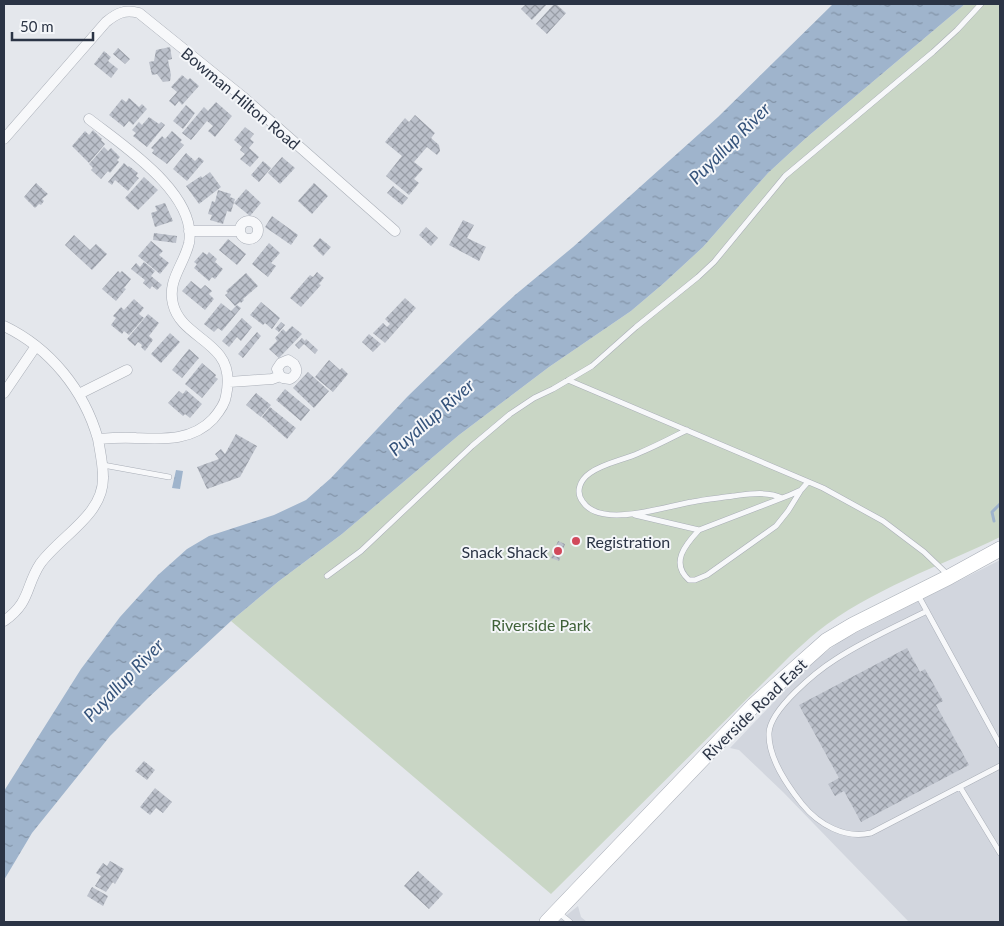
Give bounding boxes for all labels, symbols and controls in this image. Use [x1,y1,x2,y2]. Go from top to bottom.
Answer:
scale bar [12,10,94,42]
text: 50 m [20,17,54,35]
street label: Bowman Hilton Road [178,43,304,153]
water label: Puyallup River [684,97,775,188]
water label: Puyallup River [384,373,479,460]
place label: Registration [586,532,670,551]
marker: Registration [570,535,582,547]
place label: Snack Shack [462,542,549,561]
marker: Snack Shack [552,545,564,557]
park label: Riverside Park [491,615,592,634]
water label: Puyallup River [78,634,168,726]
street label: Riverside Road East [698,654,810,764]

